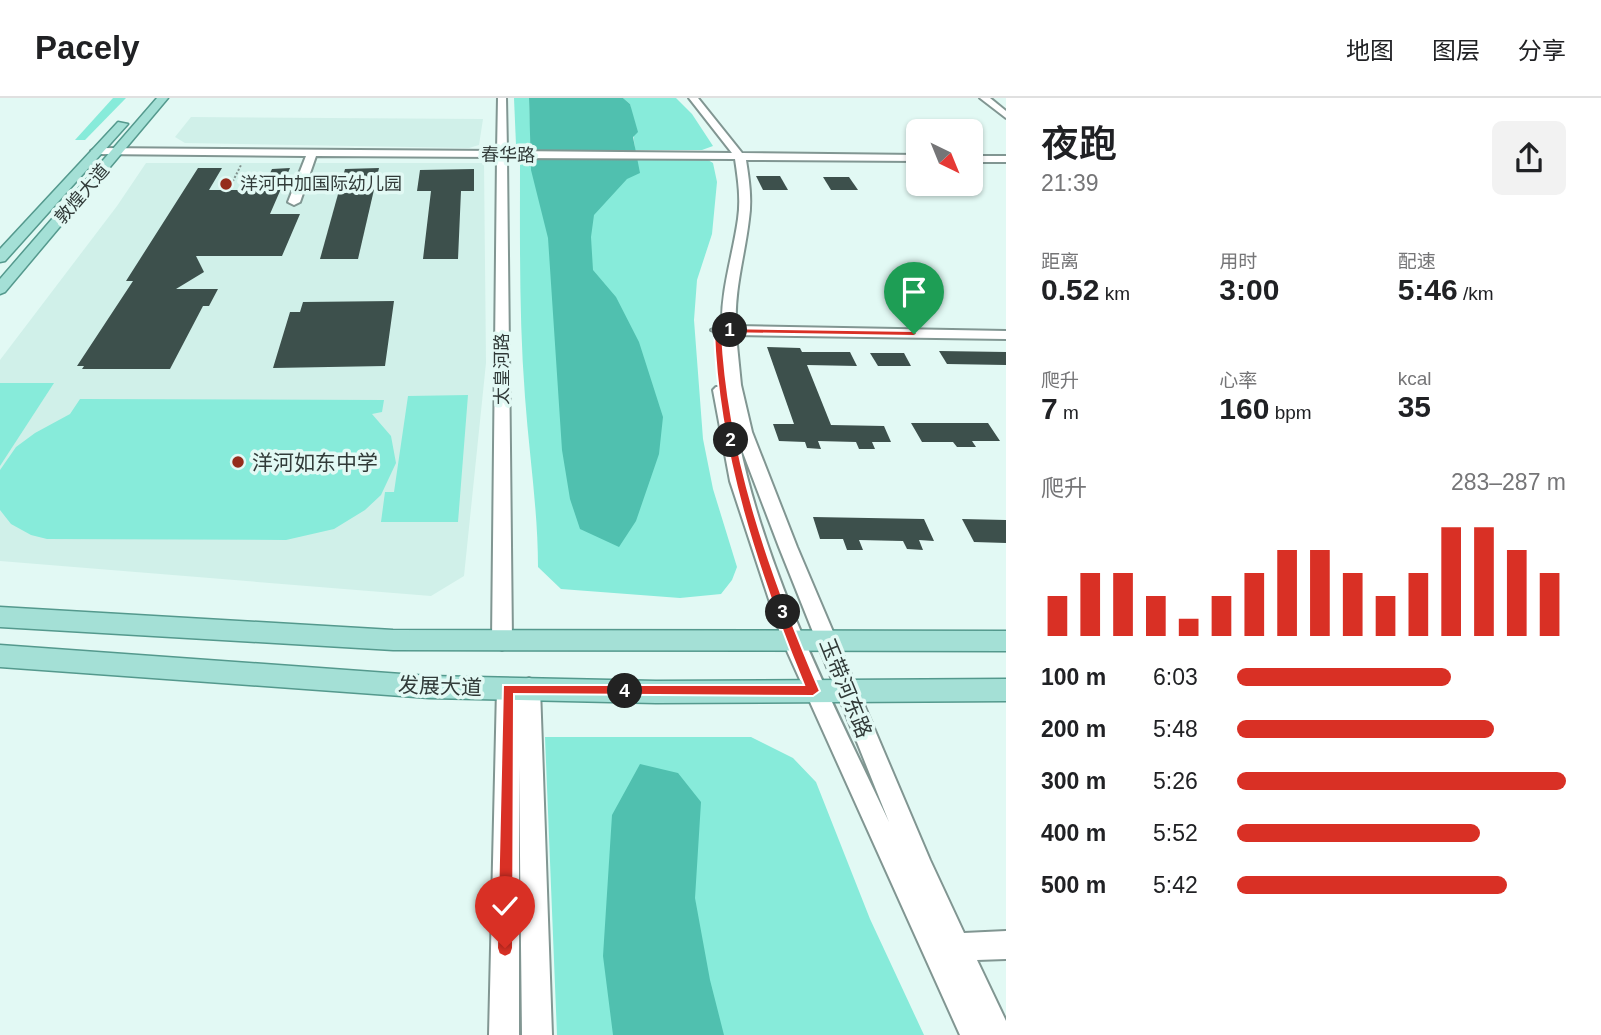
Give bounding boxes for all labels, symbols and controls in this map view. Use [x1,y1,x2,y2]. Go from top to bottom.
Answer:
text: Pacely [35,29,140,66]
text: 地图 [1346,37,1394,64]
text: 图层 [1432,37,1480,64]
text: 分享 [1518,37,1566,64]
north arrow [906,119,984,196]
map controls [906,119,983,196]
button: share [1492,121,1566,195]
text: 夜跑 [1041,123,1117,165]
street label: 春华路 [481,145,535,165]
street label: 敦煌大道 [51,160,113,228]
text: 21:39 [1041,170,1099,196]
place label: 洋河中加国际幼儿园 [240,174,402,194]
marker: 洋河中加国际幼儿园 [218,176,234,192]
text: 距离 [1041,251,1079,272]
text: 用时 [1219,251,1257,272]
text: 配速 [1398,251,1436,272]
pin [884,262,944,334]
icon: arrive [895,273,933,311]
text: 0.52 [1041,273,1099,306]
text: 3:00 [1219,273,1279,306]
text: 5:46 [1398,273,1458,306]
text: km [1099,283,1130,304]
text: /km [1458,283,1494,304]
pin: 1 [712,313,748,348]
text: 1 [724,319,735,340]
street label: 太皇河路 [492,333,512,405]
text: kcal [1398,368,1431,389]
text: 爬升 [1041,370,1079,391]
text: 心率 [1219,370,1257,391]
text: 35 [1398,390,1431,423]
text: 7 [1041,392,1058,425]
text: 160 [1219,392,1269,425]
text: m [1058,402,1079,423]
text: bpm [1269,402,1312,423]
pin: 2 [714,422,748,458]
text: 2 [725,429,736,450]
place label: 洋河如东中学 [252,451,378,474]
marker: 洋河如东中学 [230,454,246,470]
text: 283–287 m [1451,469,1566,495]
text: 爬升 [1041,475,1087,501]
pin: 3 [766,594,800,630]
text: 3 [777,601,788,622]
street label: 玉带河东路 [816,635,876,741]
text: 100 m [1041,664,1106,690]
text: 6:03 [1153,664,1198,690]
street label: 发展大道 [398,673,482,699]
pin: 4 [608,674,642,708]
text: 4 [619,680,630,701]
text: 200 m [1041,716,1106,742]
text: 5:48 [1153,716,1198,742]
text: 300 m [1041,768,1106,794]
text: 5:26 [1153,768,1198,794]
text: 400 m [1041,820,1106,846]
text: 5:52 [1153,820,1198,846]
text: 500 m [1041,872,1106,898]
text: 5:42 [1153,872,1198,898]
pin [475,876,535,948]
icon: check [486,887,524,925]

